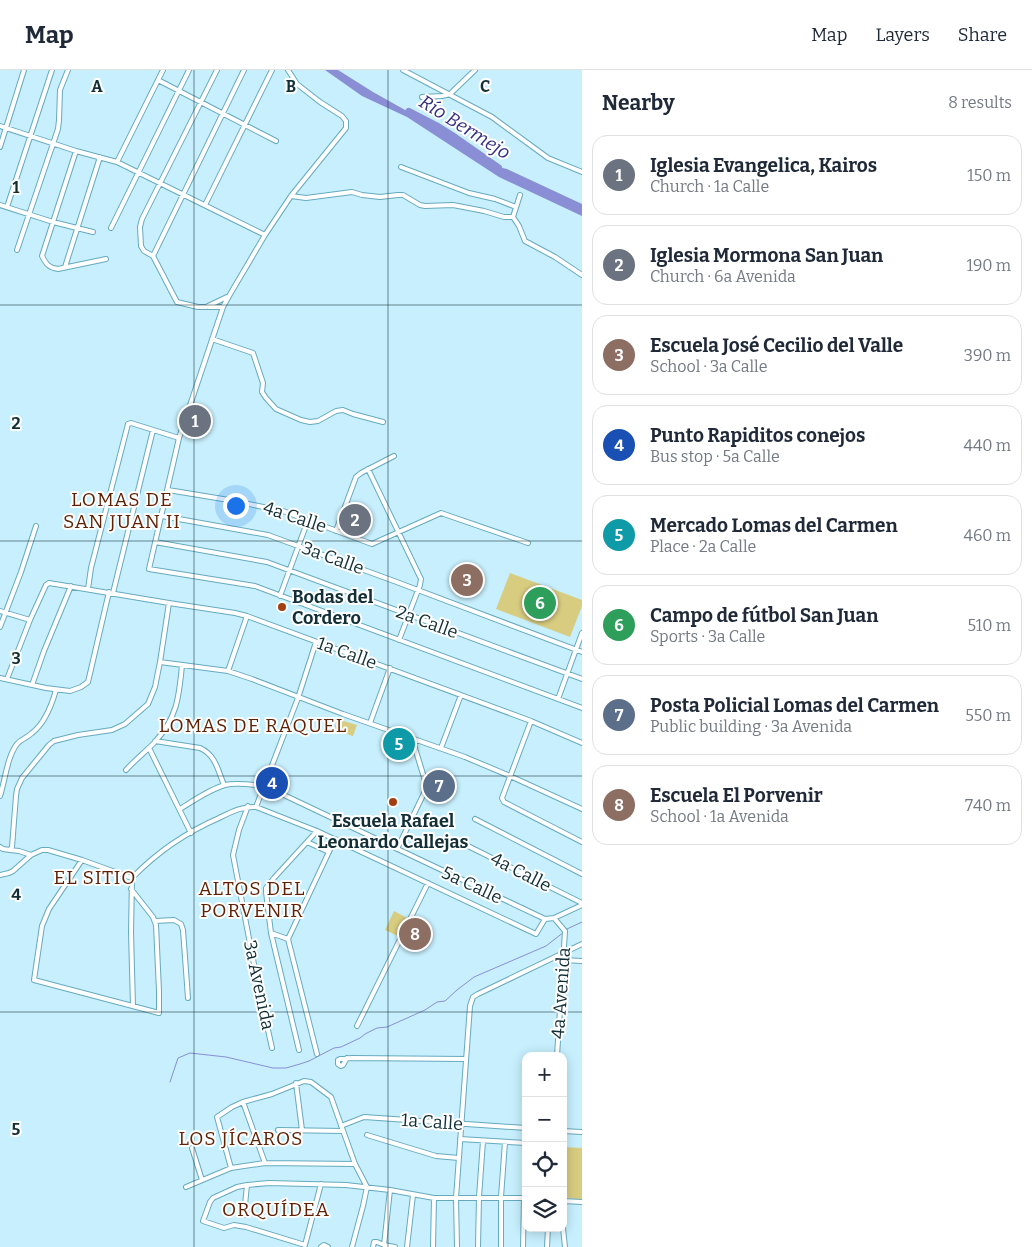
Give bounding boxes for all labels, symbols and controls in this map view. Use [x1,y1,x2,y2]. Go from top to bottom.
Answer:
text: Map [25,21,74,49]
text: Map [811,24,847,46]
text: Layers [875,24,930,46]
text: Share [958,24,1007,46]
text: A [91,77,103,96]
text: B [286,77,296,96]
text: C [480,77,490,96]
water label: Río Bermejo [415,90,515,164]
text: Nearby [602,90,675,116]
text: 8 results [948,93,1012,112]
text: Iglesia Evangelica, Kairos [650,154,877,177]
text: 1 [616,166,622,185]
text: 150 m [967,166,1011,185]
text: Church · 1a Calle [650,177,769,196]
text: 1 [13,178,20,197]
text: Iglesia Mormona San Juan [650,244,883,267]
text: 2 [614,256,624,275]
text: 190 m [966,256,1011,275]
text: Church · 6a Avenida [650,267,796,286]
text: Escuela José Cecilio del Valle [650,334,903,357]
text: 3 [614,346,624,365]
text: 390 m [964,346,1011,365]
text: School · 3a Calle [650,357,767,376]
pin: 1 [179,402,211,440]
text: 2 [11,414,21,433]
text: Punto Rapiditos conejos [650,424,865,447]
text: 4 [614,436,624,455]
text: 440 m [964,436,1011,455]
text: Bus stop · 5a Calle [650,447,780,466]
district label: LOMAS DE SAN JUAN II [63,488,181,533]
your location [223,493,249,519]
street label: 4a Calle [261,496,329,538]
pin: 2 [339,501,371,539]
text: Mercado Lomas del Carmen [650,514,898,537]
text: 5 [615,526,623,545]
text: 460 m [964,526,1011,545]
street label: 3a Calle [299,537,367,579]
text: Place · 2a Calle [650,537,756,556]
pin: 3 [451,561,483,599]
pin: 6 [524,584,556,622]
place label: Bodas del Cordero [292,586,374,629]
marker: Bodas del Cordero [276,601,288,613]
street label: 2a Calle [393,601,461,643]
text: Campo de fútbol San Juan [650,604,878,627]
text: 6 [614,616,624,635]
text: 510 m [967,616,1011,635]
text: Sports · 3a Calle [650,627,765,646]
street label: 1a Calle [314,632,380,674]
text: 3 [11,649,21,668]
text: Posta Policial Lomas del Carmen [650,694,939,717]
text: 7 [615,706,623,725]
text: 550 m [965,706,1011,725]
district label: LOMAS DE RAQUEL [159,714,347,737]
text: Public building · 3a Avenida [650,717,852,736]
pin: 5 [383,725,415,763]
pin: 4 [256,764,288,802]
pin: 7 [423,767,455,805]
text: Escuela El Porvenir [650,784,823,807]
marker: Escuela Rafael Leonardo Callejas [387,796,399,808]
text: 8 [614,796,624,815]
text: 740 m [965,796,1011,815]
text: School · 1a Avenida [650,807,789,826]
place label: Escuela Rafael Leonardo Callejas [318,810,469,853]
street label: 4a Calle [487,847,555,897]
street label: 5a Calle [438,861,506,909]
district label: EL SITIO [53,866,137,889]
district label: ALTOS DEL PORVENIR [199,877,305,922]
text: 4 [11,885,21,904]
pin: 8 [399,915,431,953]
street label: 3a Avenida [239,938,279,1032]
street label: 4a Avenida [547,946,575,1040]
map controls [522,1052,567,1232]
button: + [522,1052,567,1097]
button: − [522,1097,567,1142]
street label: 1a Calle [400,1109,464,1135]
text: 5 [12,1120,21,1139]
district label: LOS JÍCAROS [179,1127,303,1150]
button: locate [522,1142,567,1187]
button: layers [522,1187,567,1232]
district label: ORQUÍDEA [222,1198,330,1221]

